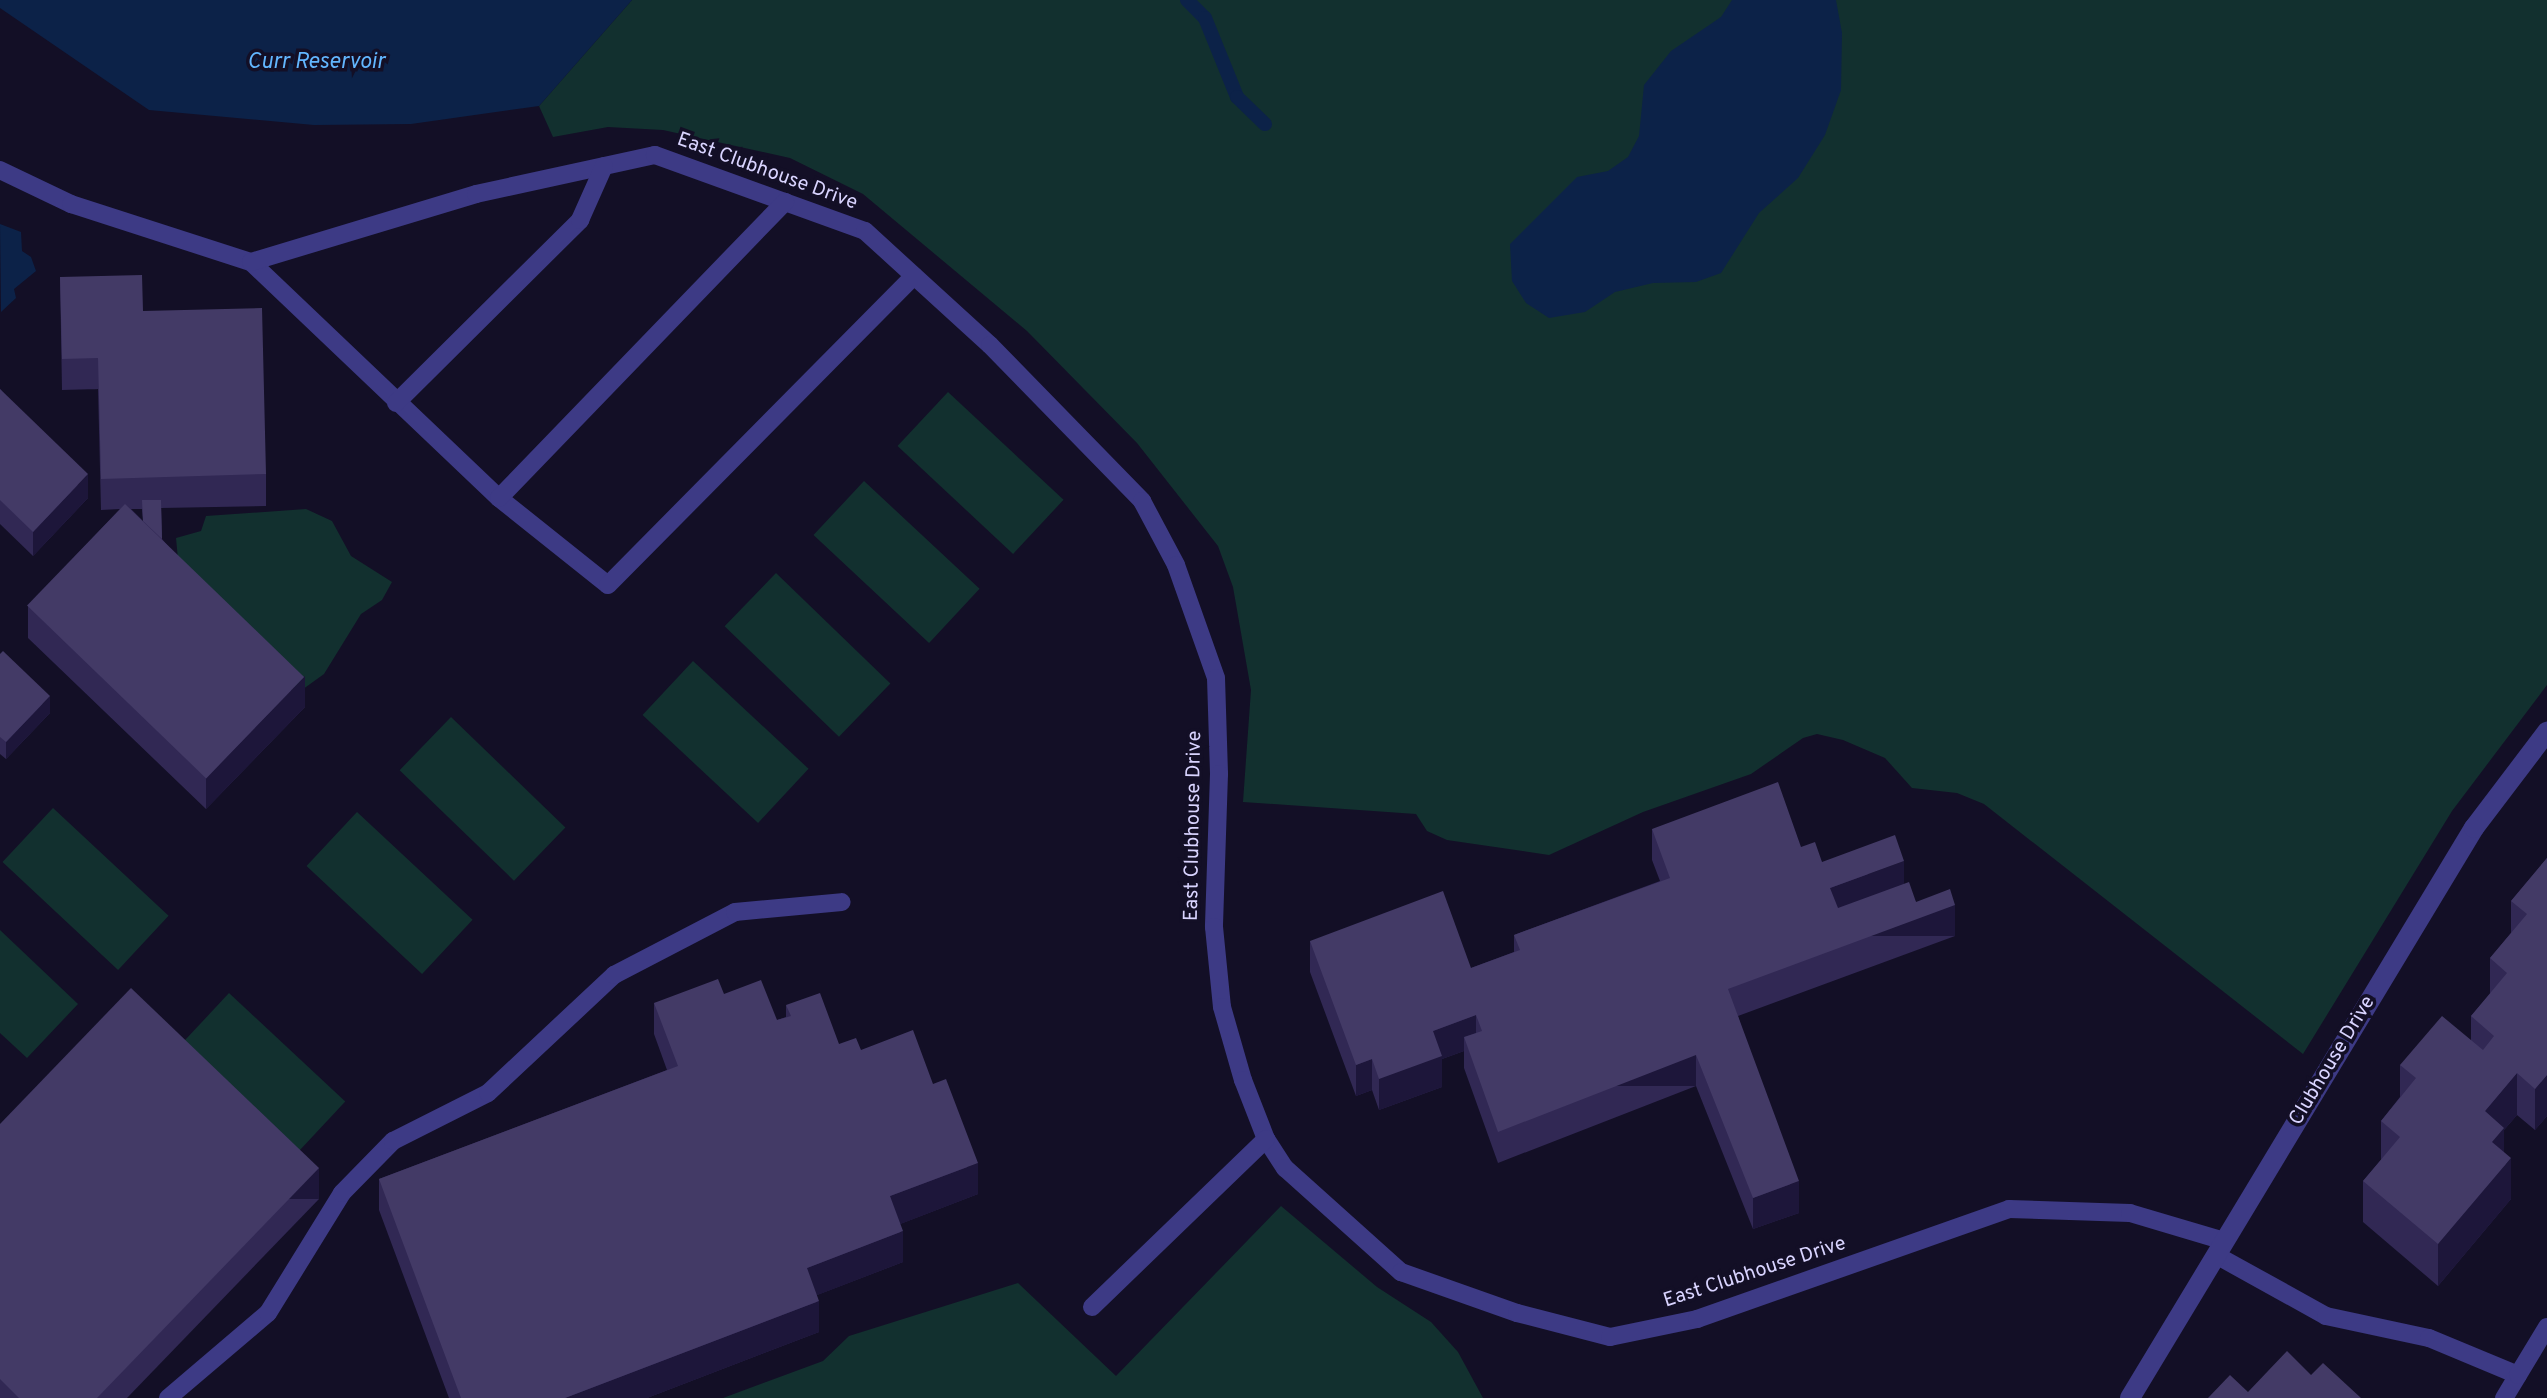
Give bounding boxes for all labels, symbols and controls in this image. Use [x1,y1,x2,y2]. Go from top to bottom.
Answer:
water label: Curr Reservoir [247,50,385,76]
street label: East Clubhouse Drive [673,128,861,216]
street label: East Clubhouse Drive [1180,731,1208,921]
street label: Clubhouse Drive [2285,992,2381,1130]
street label: East Clubhouse Drive [1661,1232,1849,1314]

